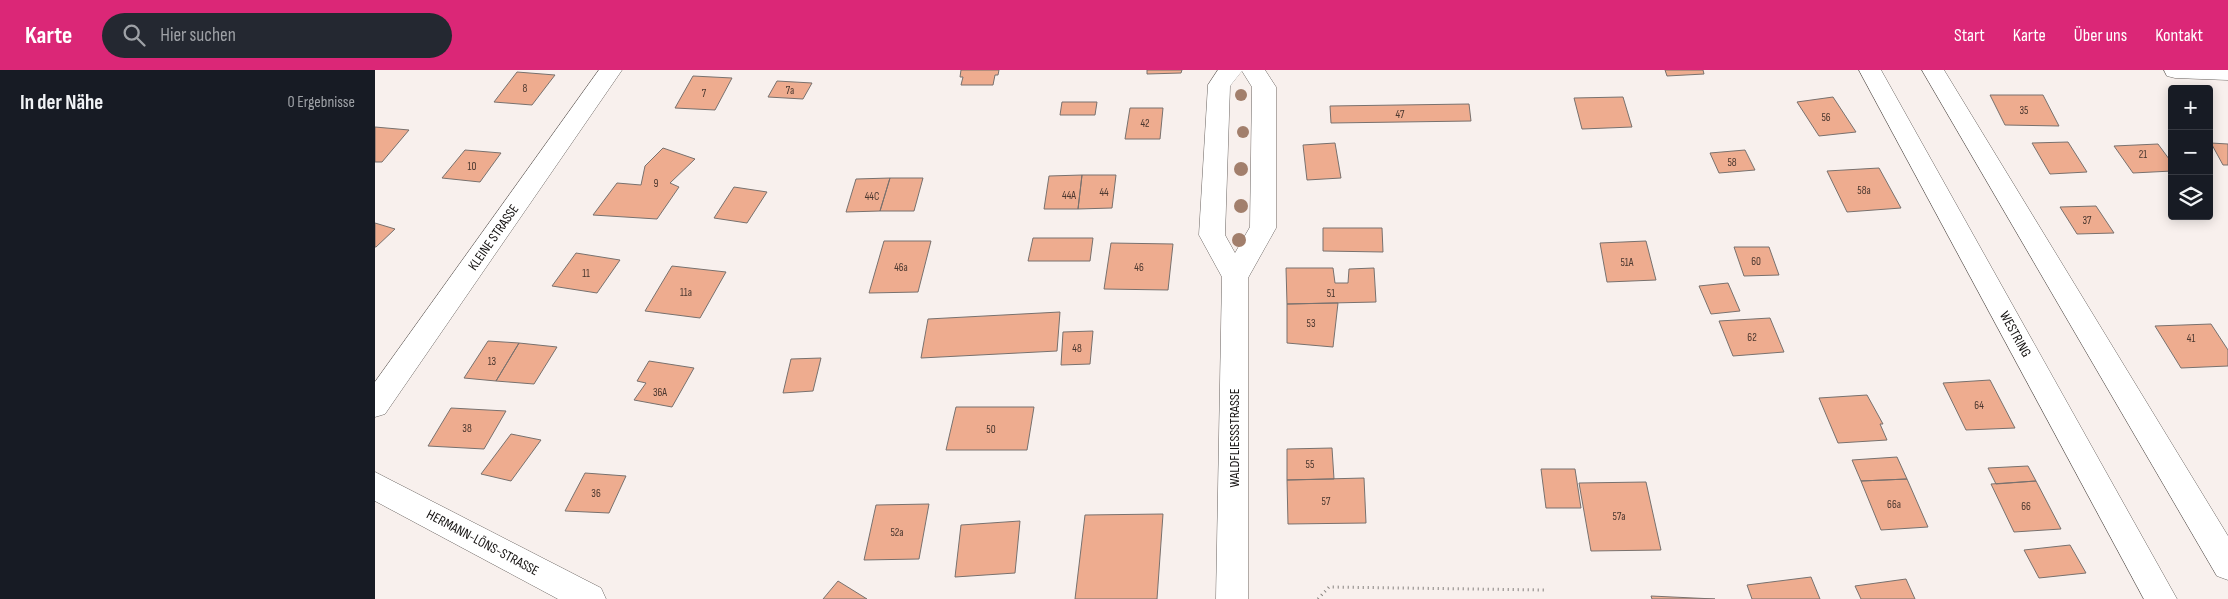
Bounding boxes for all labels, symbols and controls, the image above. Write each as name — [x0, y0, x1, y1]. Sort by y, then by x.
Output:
search box — [102, 13, 452, 58]
text: Karte — [25, 21, 72, 50]
icon: search — [120, 21, 148, 49]
text: Hier suchen — [160, 24, 236, 47]
text: Start — [1954, 25, 1985, 46]
text: Karte — [2013, 25, 2046, 46]
text: Über uns — [2074, 25, 2127, 46]
text: Kontakt — [2155, 25, 2203, 46]
house number: 8 — [523, 82, 528, 95]
house number: 7a — [786, 84, 794, 97]
map controls — [2168, 85, 2213, 220]
button: + — [2168, 85, 2213, 130]
house number: 7 — [702, 87, 707, 100]
text: In der Nähe — [20, 90, 103, 115]
text: 0 Ergebnisse — [288, 93, 355, 112]
house number: 35 — [2019, 104, 2029, 117]
house number: 47 — [1396, 108, 1405, 121]
house number: 56 — [1821, 111, 1831, 124]
house number: 42 — [1140, 117, 1150, 130]
button: − — [2168, 130, 2213, 175]
house number: 21 — [2139, 148, 2147, 161]
house number: 58 — [1727, 156, 1737, 169]
house number: 10 — [468, 160, 476, 173]
button: layers — [2168, 175, 2213, 220]
house number: 9 — [654, 177, 659, 190]
house number: 58a — [1857, 184, 1871, 197]
house number: 44 — [1099, 186, 1109, 199]
house number: 44A — [1062, 189, 1076, 202]
house number: 44C — [865, 190, 879, 203]
street label: KLEINE STRASSE — [464, 201, 522, 274]
house number: 37 — [2082, 214, 2092, 227]
house number: 60 — [1751, 255, 1761, 268]
house number: 51A — [1620, 256, 1634, 269]
house number: 46a — [894, 261, 908, 274]
house number: 46 — [1134, 261, 1144, 274]
house number: 11 — [582, 267, 590, 280]
house number: 11a — [680, 286, 692, 299]
house number: 51 — [1327, 287, 1335, 300]
street label: WESTRING — [1996, 308, 2035, 360]
house number: 53 — [1306, 317, 1316, 330]
house number: 62 — [1747, 331, 1757, 344]
house number: 41 — [2187, 332, 2195, 345]
house number: 48 — [1072, 342, 1082, 355]
house number: 13 — [488, 355, 497, 368]
house number: 36A — [653, 386, 667, 399]
street label: WALDFLIESSSTRASSE — [1226, 388, 1243, 488]
house number: 64 — [1974, 399, 1984, 412]
house number: 38 — [462, 422, 472, 435]
house number: 50 — [986, 423, 996, 436]
house number: 55 — [1306, 458, 1314, 471]
house number: 36 — [591, 487, 601, 500]
house number: 57 — [1322, 495, 1331, 508]
house number: 66a — [1887, 498, 1901, 511]
house number: 66 — [2021, 500, 2031, 513]
street label: HERMANN-LÖNS-STRASSE — [424, 506, 542, 579]
house number: 57a — [1613, 510, 1625, 523]
house number: 52a — [890, 526, 904, 539]

